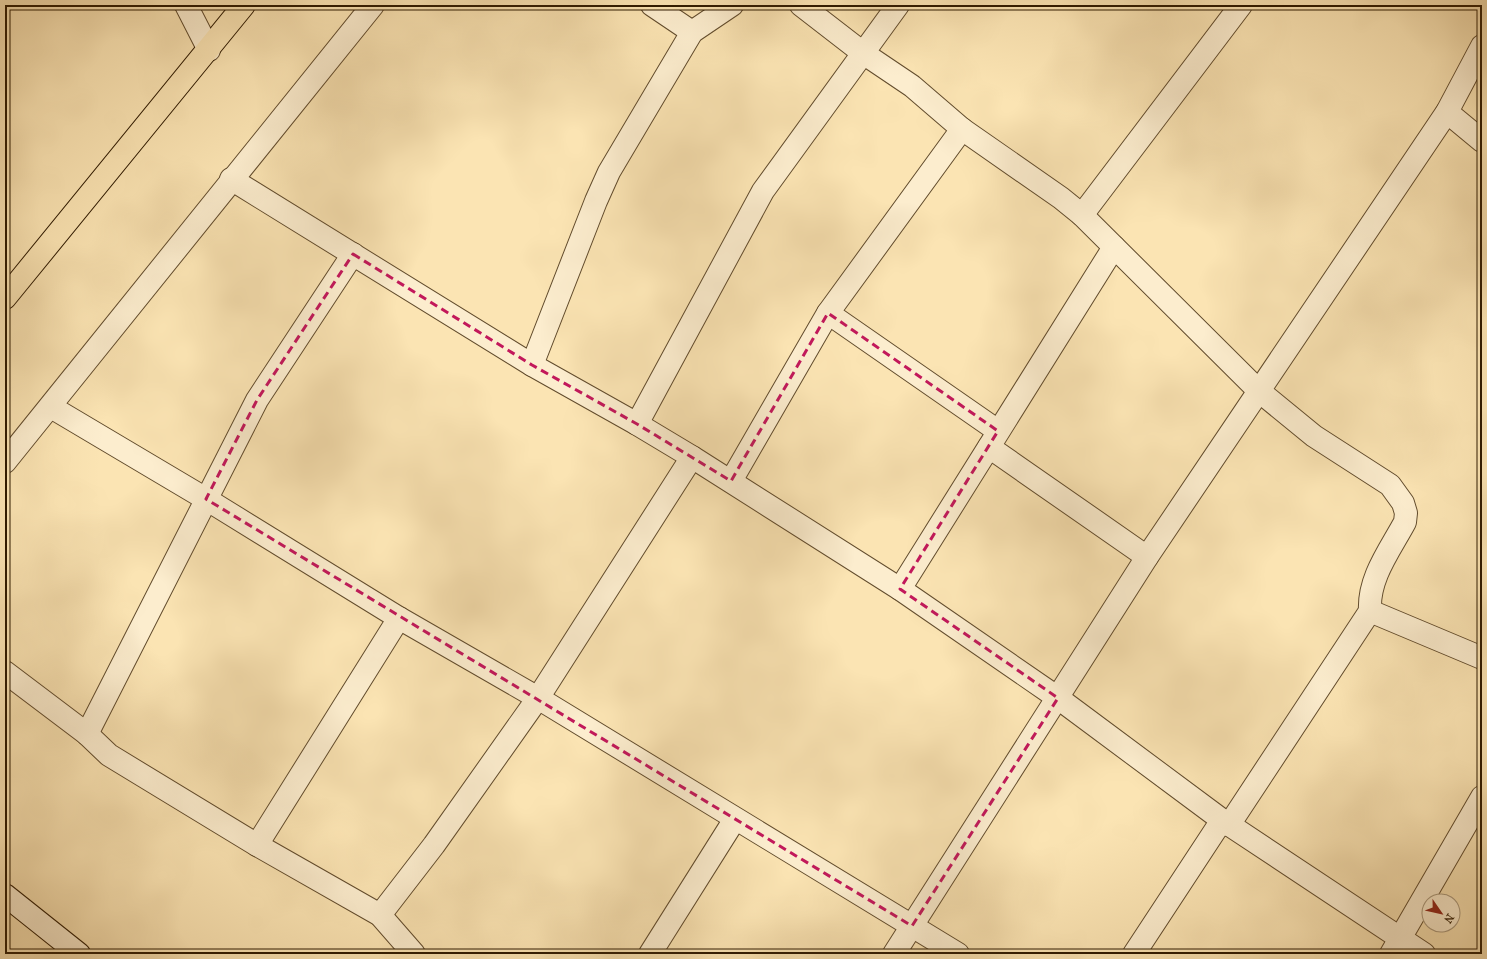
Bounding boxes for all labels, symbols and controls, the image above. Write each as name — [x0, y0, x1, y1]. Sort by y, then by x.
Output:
north arrow — [1421, 893, 1461, 933]
text: N — [1441, 911, 1457, 926]

